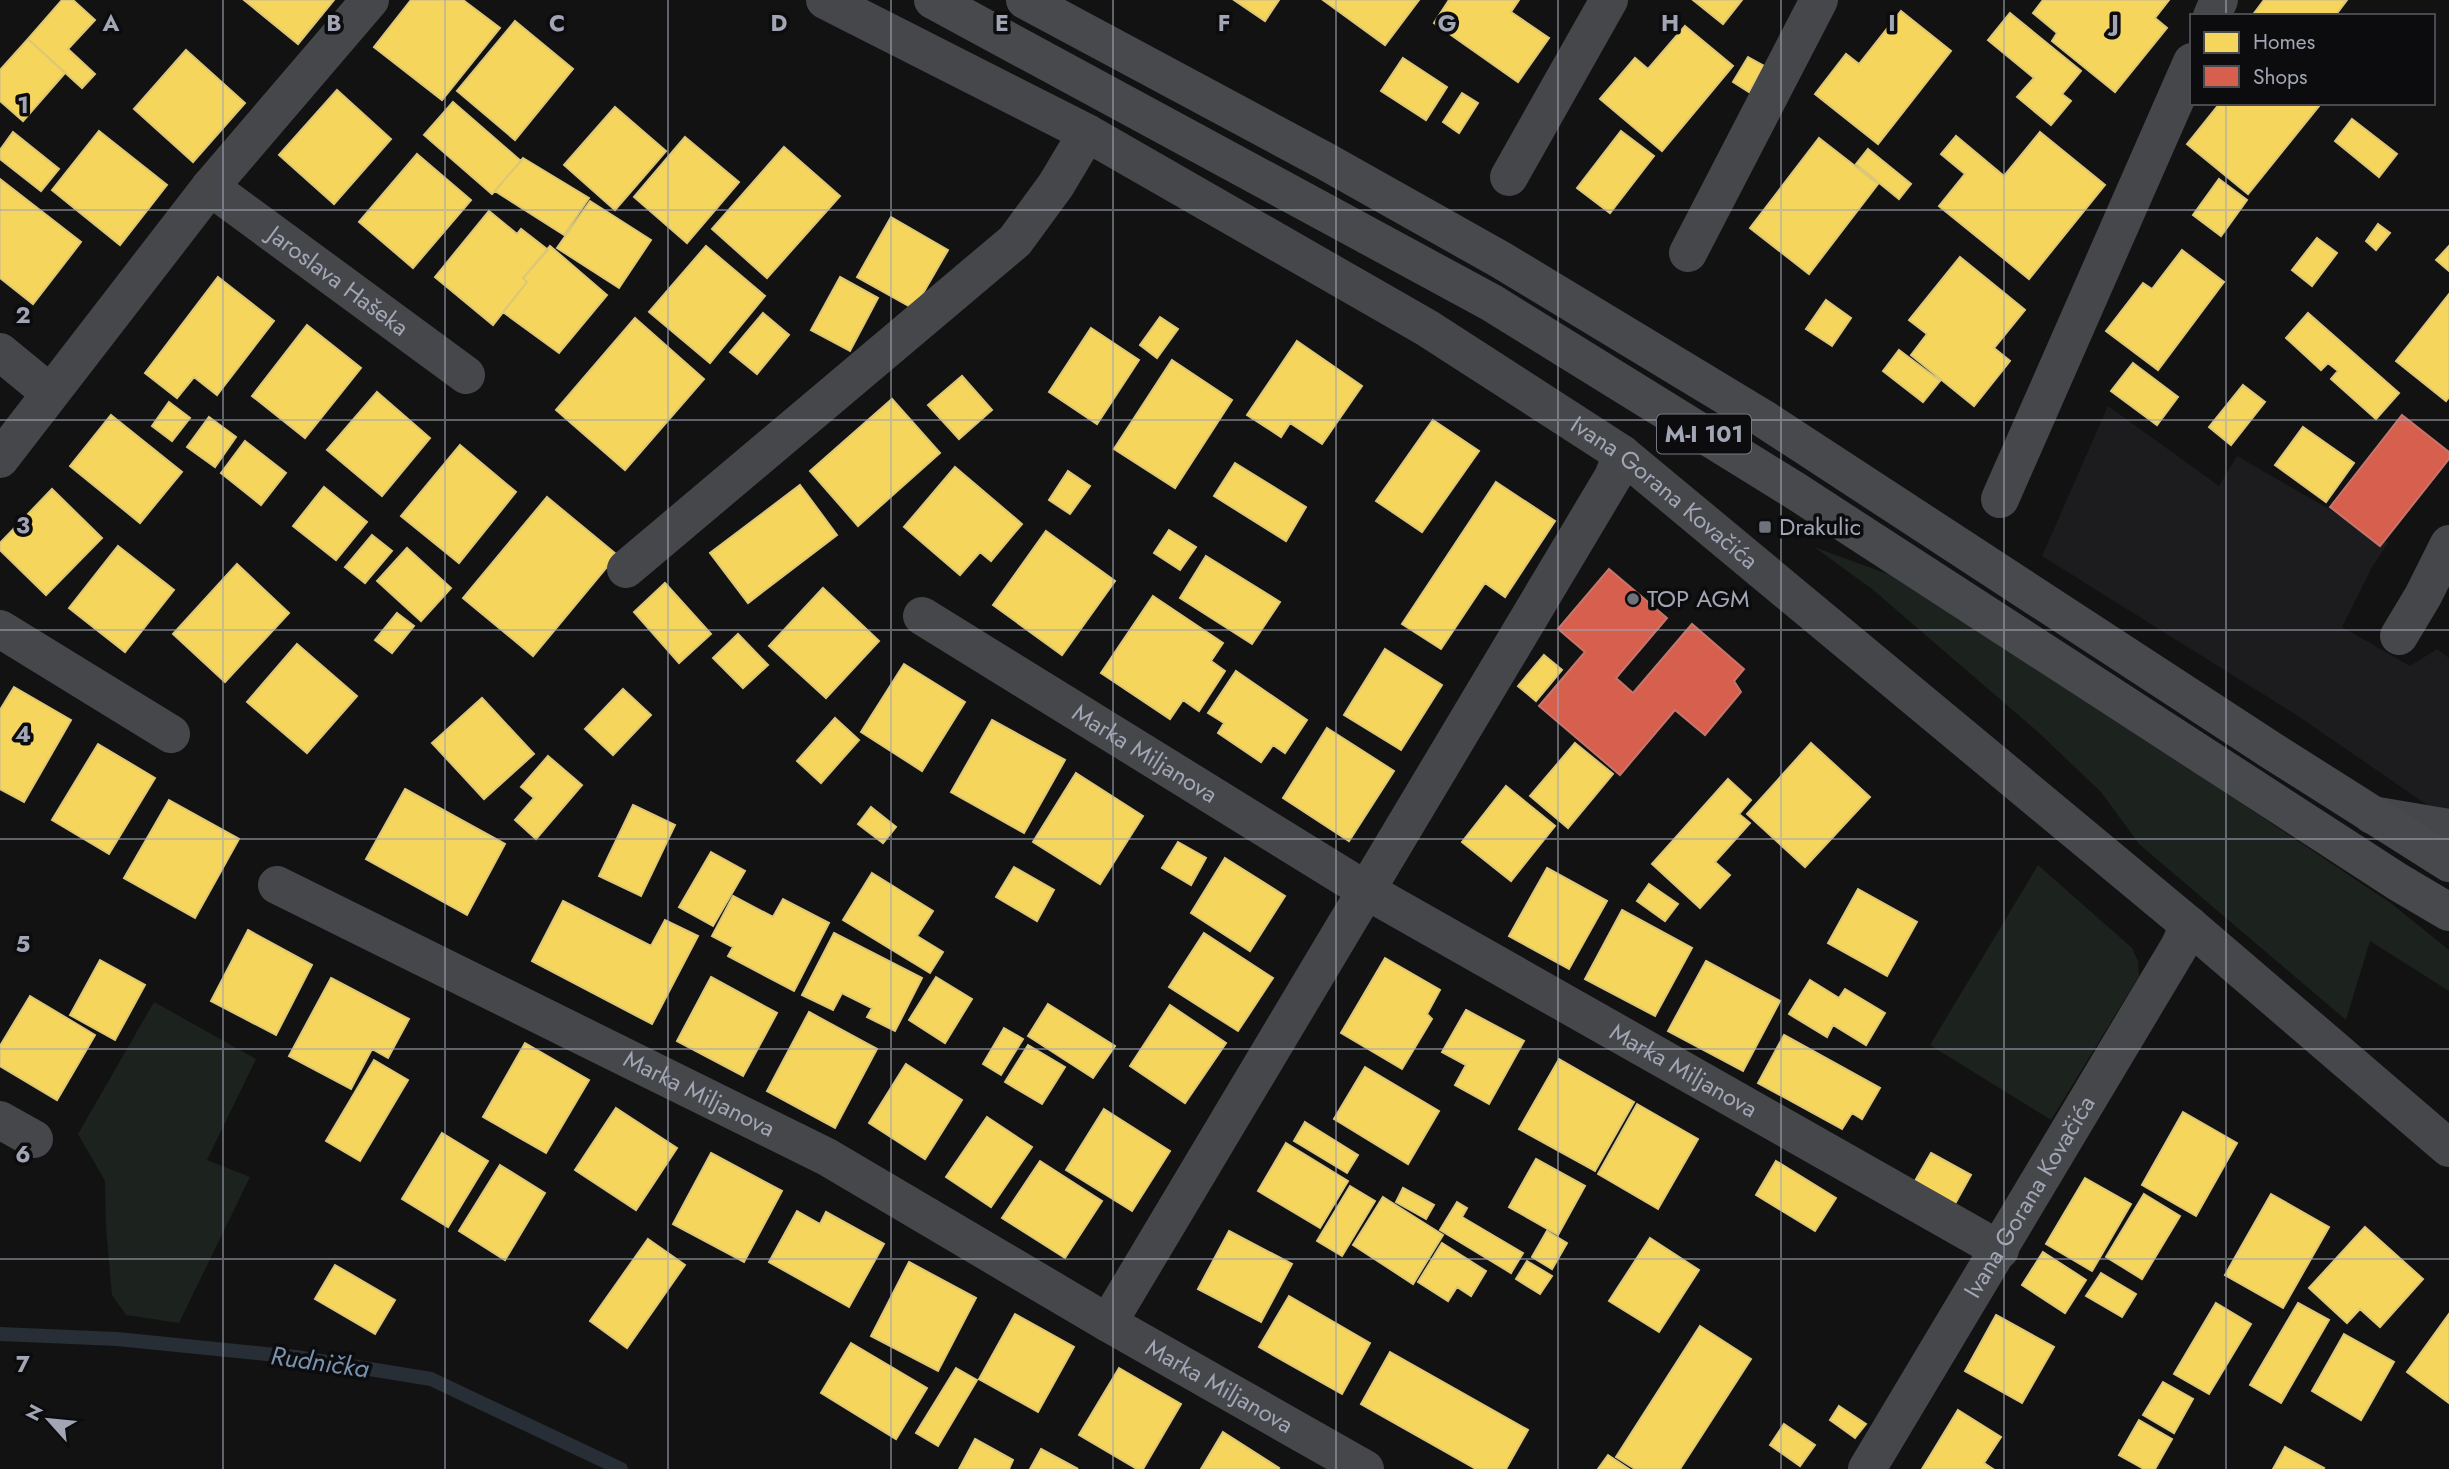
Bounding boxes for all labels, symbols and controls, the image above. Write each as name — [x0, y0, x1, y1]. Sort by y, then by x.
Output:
text: A — [102, 6, 120, 40]
text: B — [326, 6, 342, 40]
text: C — [549, 6, 565, 40]
text: D — [771, 6, 788, 40]
text: E — [995, 6, 1009, 40]
text: F — [1218, 6, 1230, 40]
text: G — [1438, 6, 1456, 40]
text: H — [1661, 6, 1679, 40]
text: I — [1888, 6, 1896, 40]
text: J — [2107, 6, 2119, 40]
legend — [2190, 14, 2435, 105]
text: Homes — [2253, 27, 2315, 57]
text: Shops — [2253, 62, 2307, 92]
text: 1 — [17, 88, 29, 122]
street label: Jaroslava Hašeka — [258, 215, 416, 344]
text: 2 — [15, 298, 31, 332]
street label: Ivana Gorana Kovačića — [1564, 407, 1766, 577]
road number: M-I 101 — [1657, 414, 1751, 454]
text: 3 — [16, 508, 30, 542]
place label: Drakulic — [1779, 509, 1861, 544]
marker: Drakulic — [1757, 519, 1773, 535]
place label: TOP AGM — [1647, 581, 1749, 616]
marker: TOP AGM — [1625, 591, 1641, 607]
street label: Marka Miljanova — [1066, 695, 1224, 812]
text: 4 — [15, 717, 31, 751]
text: 5 — [16, 927, 30, 961]
street label: Marka Miljanova — [1603, 1014, 1764, 1126]
street label: Marka Miljanova — [618, 1041, 781, 1146]
street label: Ivana Gorana Kovačića — [1955, 1089, 2103, 1305]
text: 6 — [15, 1137, 31, 1171]
street label: Marka Miljanova — [1139, 1330, 1300, 1442]
water label: Rudnička — [268, 1336, 372, 1388]
text: 7 — [16, 1347, 30, 1381]
north arrow — [14, 1385, 84, 1455]
text: N — [19, 1400, 50, 1425]

